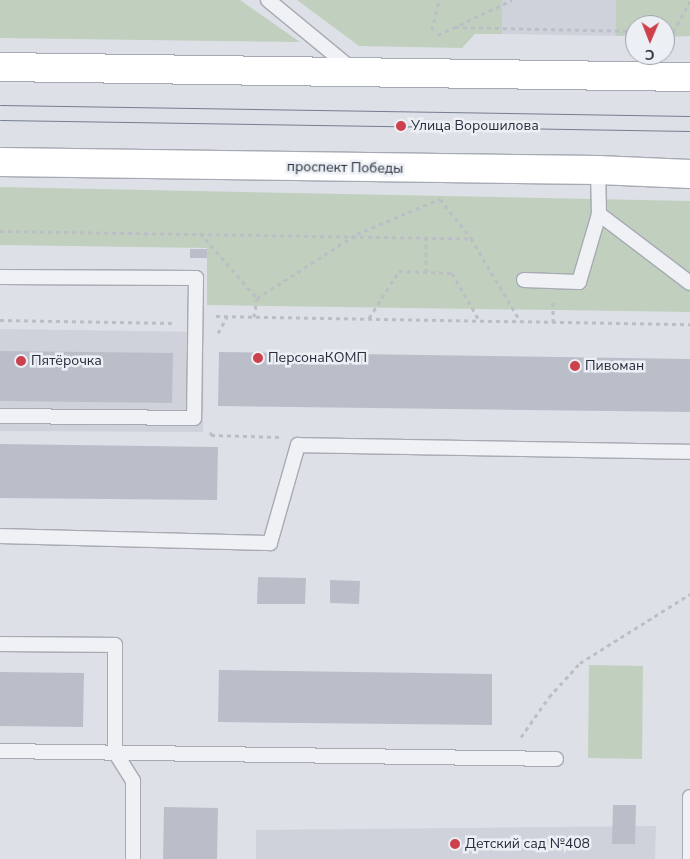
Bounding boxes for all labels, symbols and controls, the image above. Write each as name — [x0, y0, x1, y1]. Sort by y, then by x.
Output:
north arrow — [625, 15, 675, 65]
text: С — [645, 45, 655, 64]
place label: Улица Ворошилова — [411, 118, 539, 134]
marker: Улица Ворошилова — [395, 120, 407, 132]
street label: проспект Победы — [287, 159, 403, 177]
place label: ПерсонаКОМП — [268, 350, 367, 366]
marker: ПерсонаКОМП — [252, 352, 264, 364]
place label: Пятёрочка — [31, 353, 102, 369]
marker: Пятёрочка — [15, 355, 27, 367]
place label: Пивоман — [585, 358, 644, 374]
marker: Пивоман — [569, 360, 581, 372]
place label: Детский сад №408 — [465, 836, 590, 852]
marker: Детский сад №408 — [449, 838, 461, 850]

